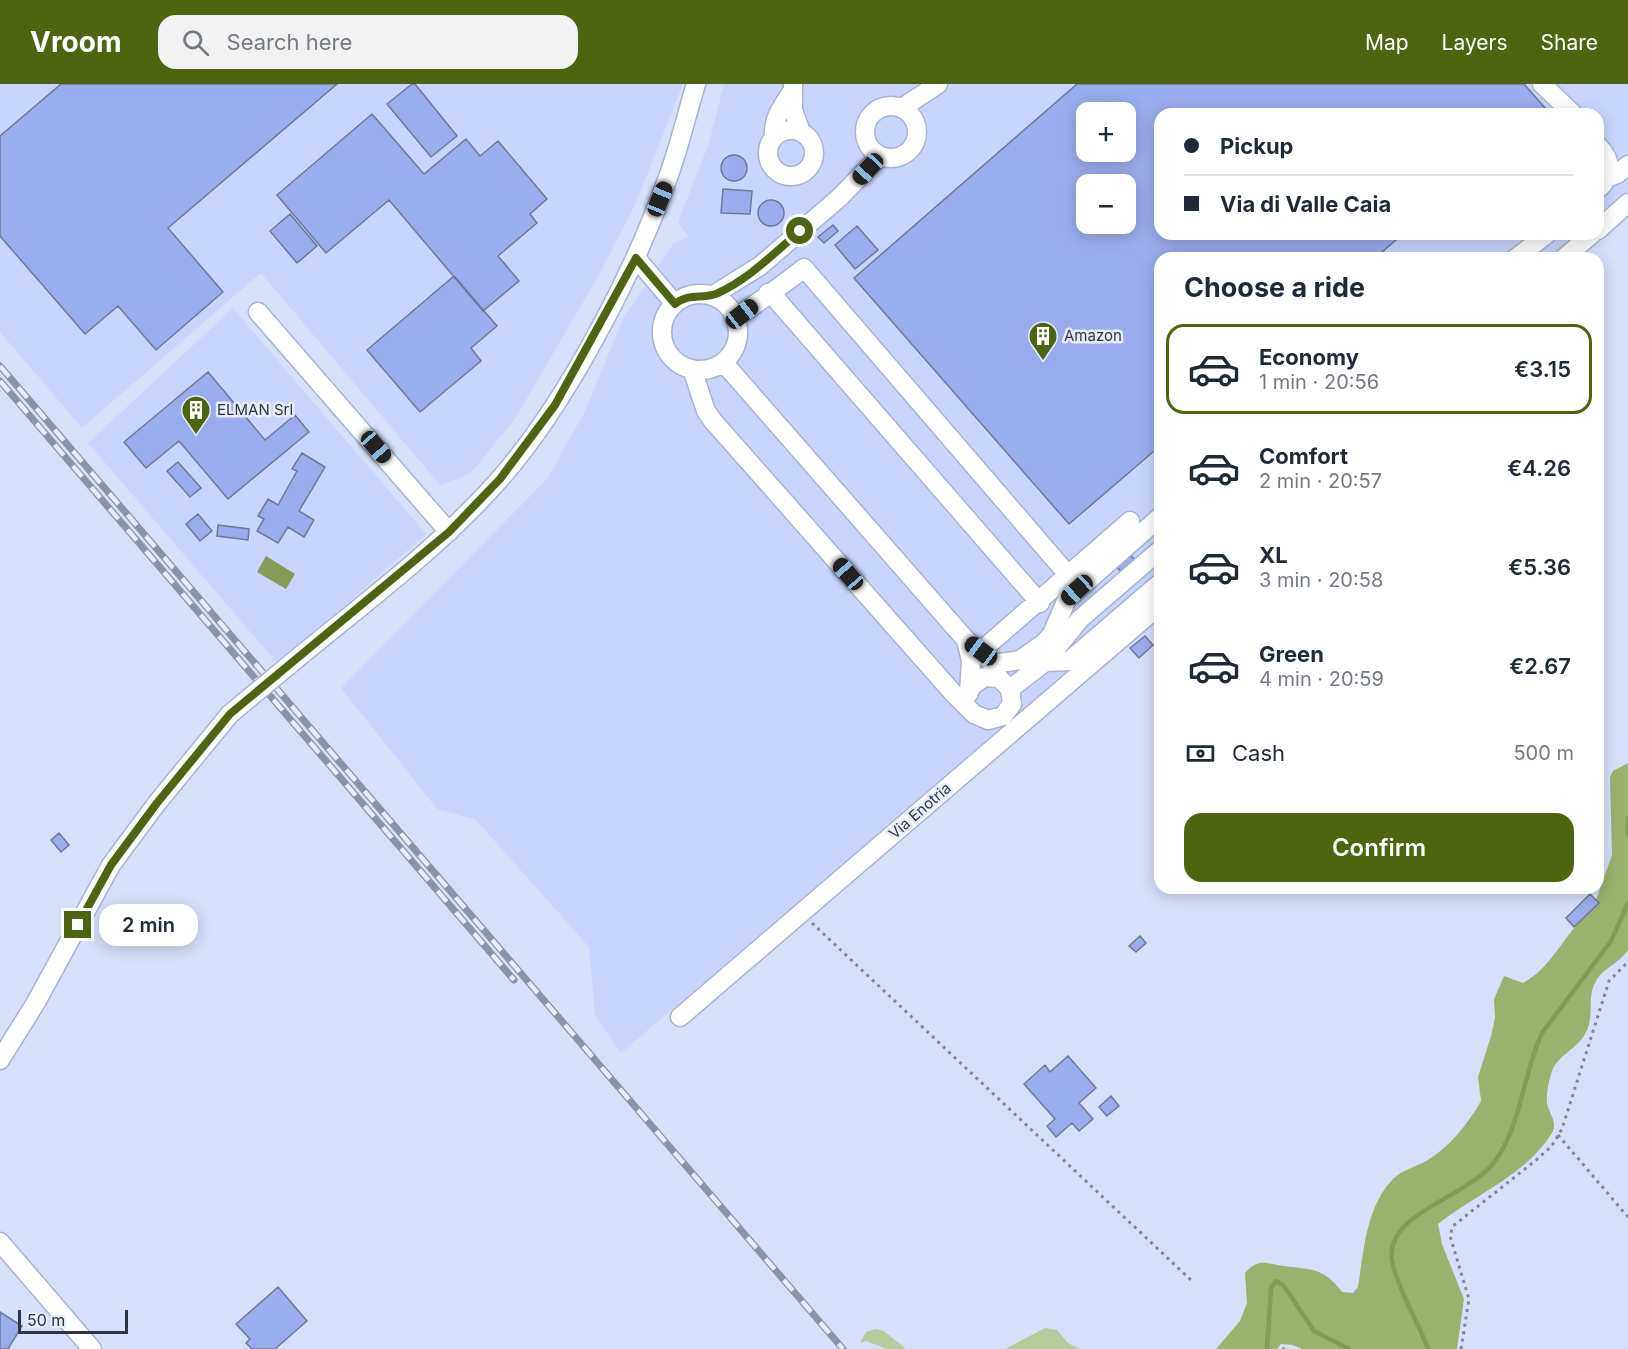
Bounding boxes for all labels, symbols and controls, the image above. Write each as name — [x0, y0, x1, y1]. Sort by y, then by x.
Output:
search box — [158, 15, 578, 69]
text: Vroom — [30, 25, 122, 59]
icon: search — [179, 26, 212, 59]
text: Search here — [227, 29, 352, 55]
text: Map — [1365, 30, 1409, 55]
text: Layers — [1442, 30, 1508, 55]
text: Share — [1541, 30, 1598, 55]
map controls — [1076, 102, 1136, 234]
button: + — [1076, 102, 1136, 162]
text: Pickup — [1220, 133, 1294, 159]
car — [849, 150, 887, 188]
button: − — [1076, 174, 1136, 234]
car — [645, 179, 675, 219]
text: Via di Valle Caia — [1220, 191, 1391, 217]
route start — [786, 217, 813, 244]
text: Choose a ride — [1184, 271, 1365, 304]
car — [722, 296, 762, 332]
building icon: Amazon — [1027, 320, 1059, 362]
place label: Amazon — [1064, 326, 1122, 345]
icon: car — [1187, 342, 1241, 396]
text: Economy — [1259, 344, 1359, 370]
text: €3.15 — [1514, 356, 1571, 382]
text: 1 min · 20:56 — [1259, 370, 1379, 394]
building icon: ELMAN Srl — [180, 394, 212, 436]
place label: ELMAN Srl — [217, 400, 293, 419]
car — [357, 428, 395, 466]
icon: car — [1187, 441, 1241, 495]
text: Comfort — [1259, 443, 1348, 469]
text: €4.26 — [1507, 455, 1571, 481]
text: 2 min · 20:57 — [1259, 469, 1382, 493]
icon: car — [1187, 540, 1241, 594]
text: XL — [1259, 542, 1288, 568]
text: €5.36 — [1508, 554, 1571, 580]
car — [829, 555, 867, 593]
text: 3 min · 20:58 — [1259, 568, 1383, 592]
car — [1058, 571, 1096, 609]
car — [961, 633, 1001, 669]
icon: car — [1187, 639, 1241, 693]
text: Green — [1259, 641, 1324, 667]
text: €2.67 — [1509, 653, 1571, 679]
text: 4 min · 20:59 — [1259, 667, 1384, 691]
icon: cash — [1184, 737, 1217, 770]
text: Cash — [1232, 740, 1285, 766]
text: 500 m — [1513, 741, 1574, 765]
street label: Via Enotria — [885, 778, 955, 843]
button: Confirm — [1184, 813, 1574, 882]
callout: 2 min — [99, 904, 198, 946]
route end — [64, 911, 91, 938]
text: 2 min — [122, 913, 175, 937]
scale bar — [18, 1307, 128, 1334]
text: 50 m — [27, 1310, 65, 1330]

